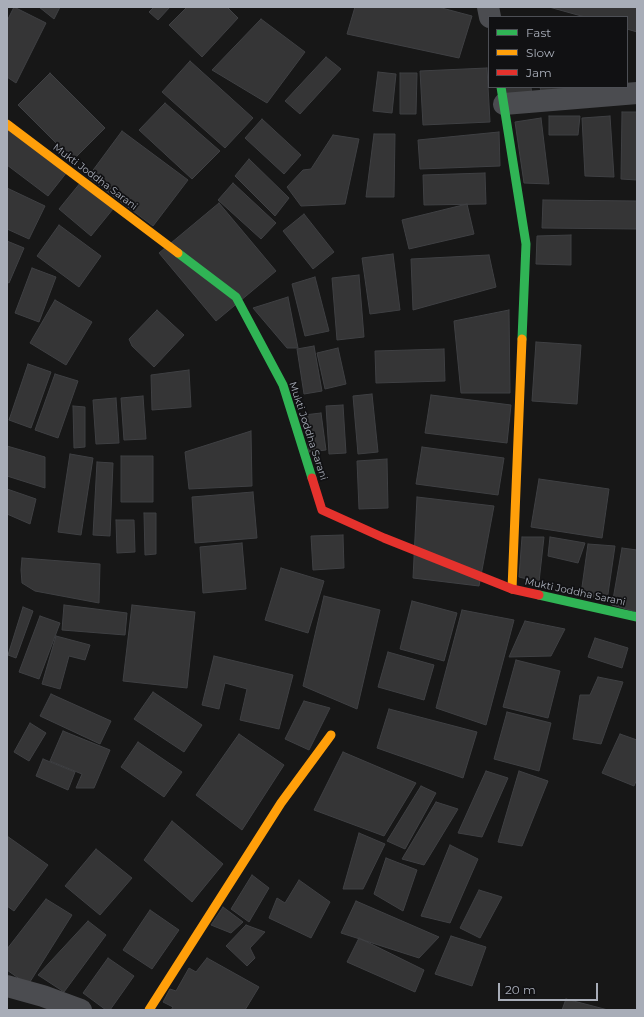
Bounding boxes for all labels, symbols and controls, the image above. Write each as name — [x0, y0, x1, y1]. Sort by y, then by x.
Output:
legend — [488, 16, 628, 88]
text: Fast — [526, 25, 551, 40]
text: Slow — [526, 45, 555, 60]
text: Jam — [526, 65, 552, 80]
street label: Mukti Joddha Sarani — [50, 141, 140, 213]
street label: Mukti Joddha Sarani — [286, 380, 330, 482]
street label: Mukti Joddha Sarani — [524, 575, 626, 609]
scale bar — [500, 975, 600, 1001]
text: 20 m — [505, 982, 536, 997]

